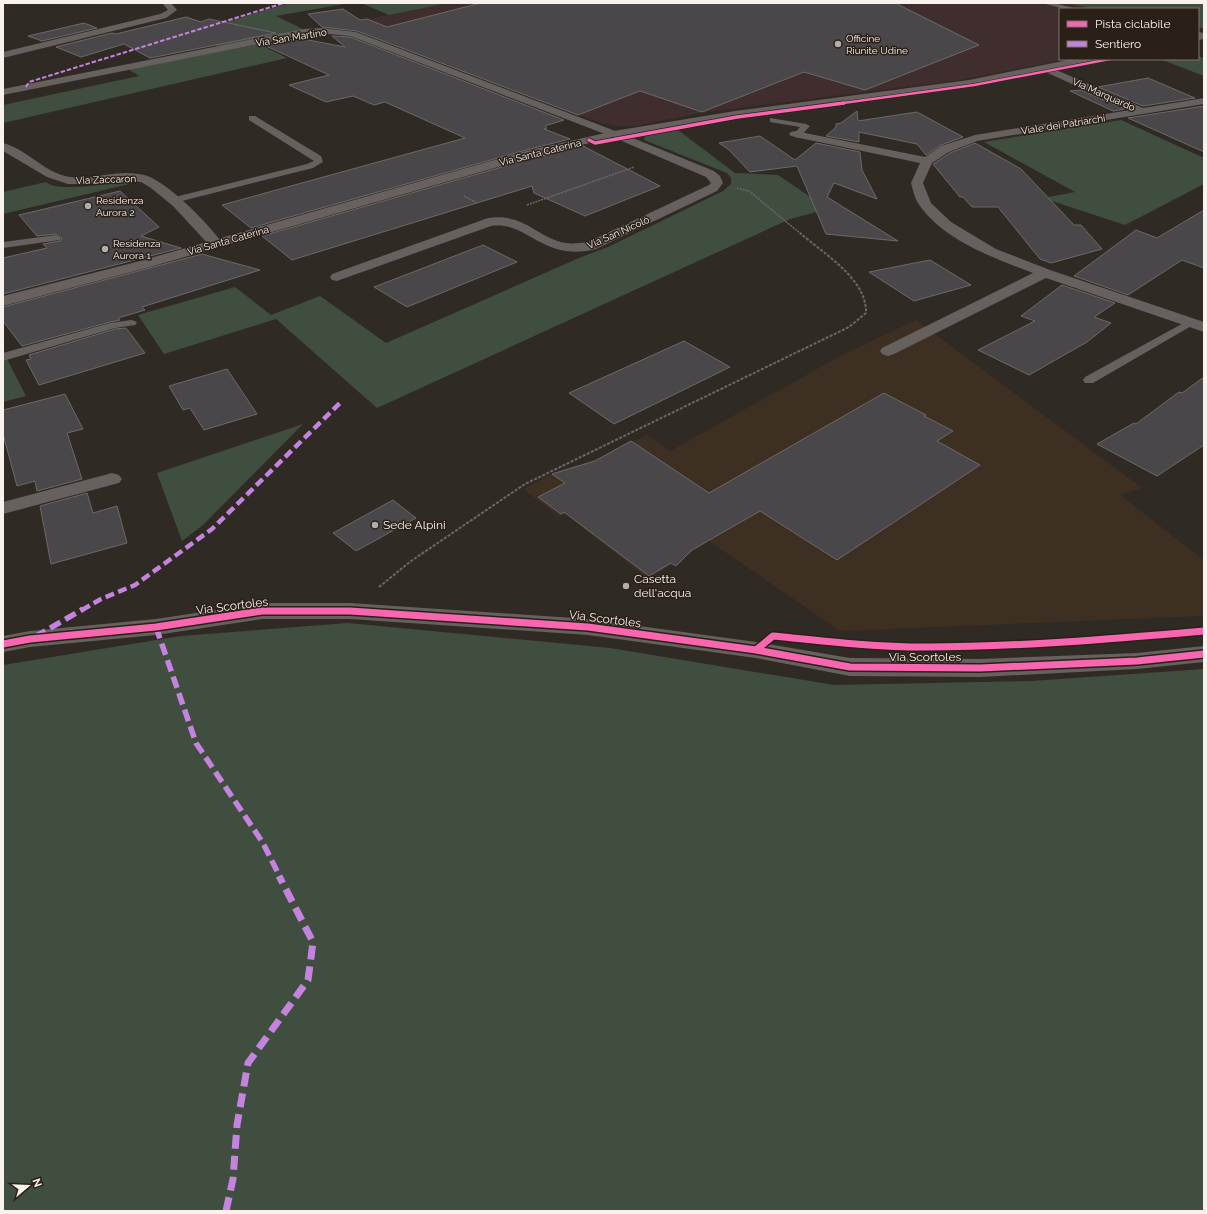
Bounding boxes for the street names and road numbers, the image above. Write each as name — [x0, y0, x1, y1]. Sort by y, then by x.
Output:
street label: Via San Martino — [255, 26, 327, 49]
street label: Via Marquardo — [1071, 76, 1137, 113]
street label: Viale dei Patriarchi — [1020, 112, 1106, 137]
street label: Via Santa Caterina — [498, 137, 582, 168]
street label: Via Zaccaron — [76, 173, 136, 186]
street label: Via San Nicolò — [585, 214, 651, 251]
street label: Via Santa Caterina — [186, 224, 270, 257]
street label: Via Scortoles — [195, 595, 269, 617]
street label: Via Scortoles — [568, 608, 642, 630]
street label: Via Scortoles — [889, 650, 962, 664]

